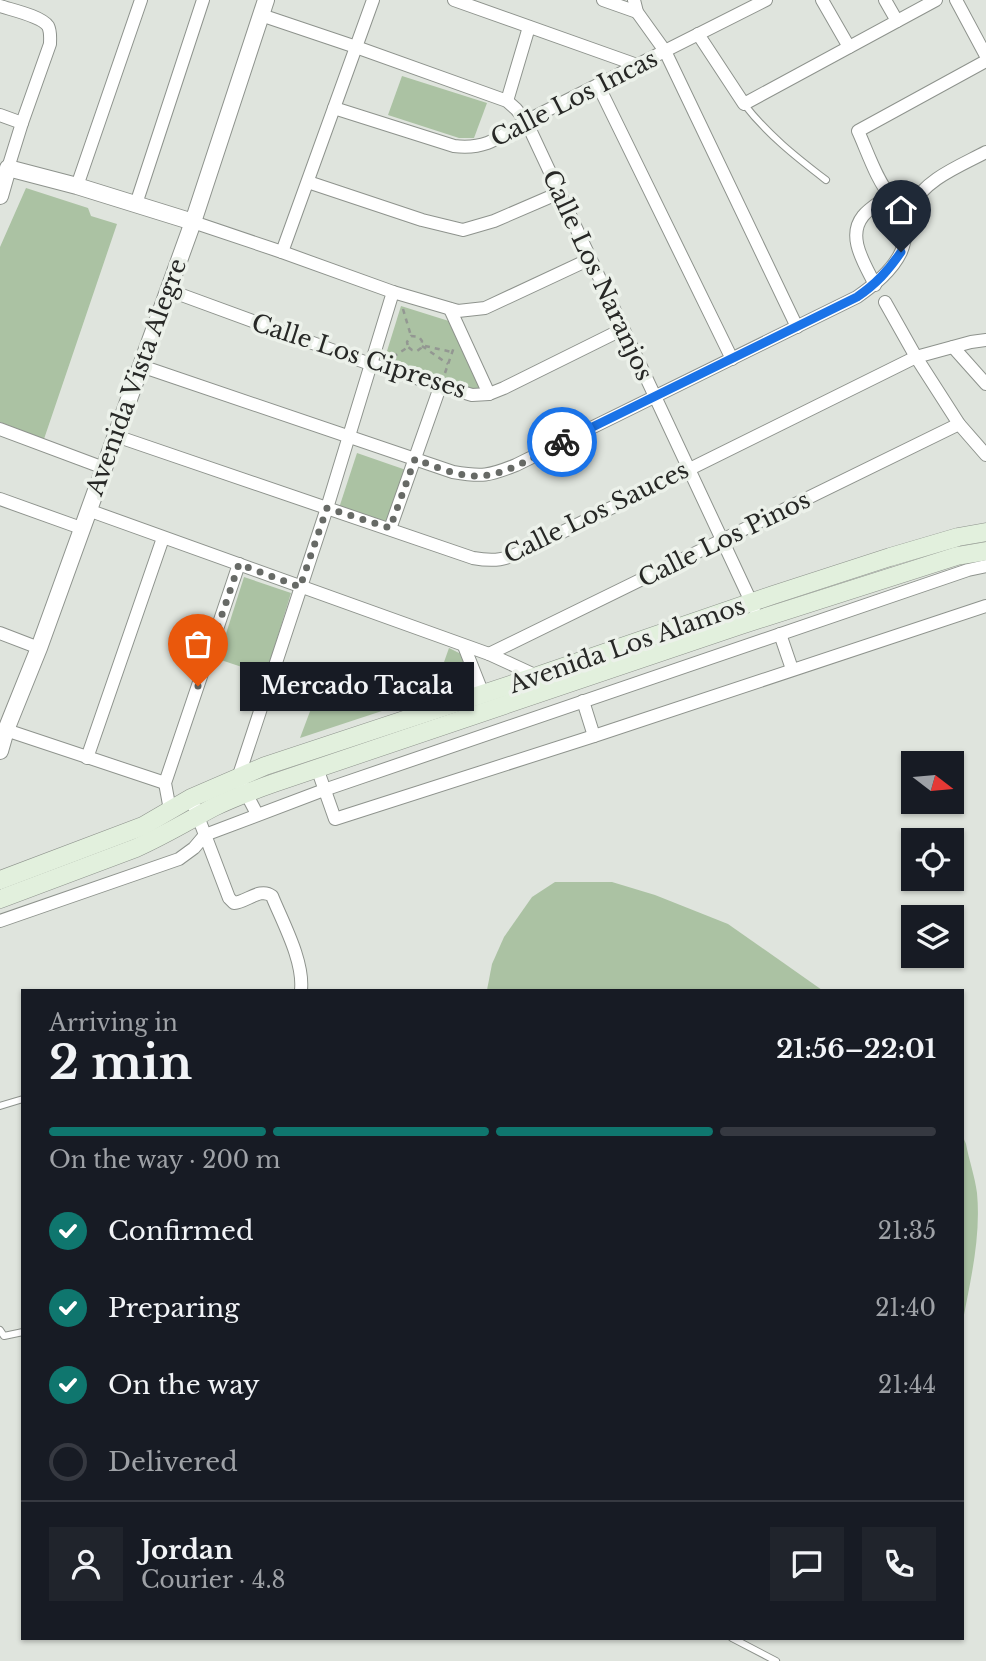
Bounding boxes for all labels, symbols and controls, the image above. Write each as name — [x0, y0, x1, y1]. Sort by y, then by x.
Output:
street label: Calle Los Incas — [486, 43, 662, 153]
street label: Calle Los Naranjos — [536, 165, 660, 385]
pin — [871, 180, 931, 252]
icon: home — [882, 191, 920, 229]
street label: Avenida Vista Alegre — [79, 255, 192, 500]
street label: Calle Los Cipreses — [248, 308, 470, 404]
courier — [527, 407, 597, 477]
icon: bike — [543, 423, 581, 461]
street label: Calle Los Sauces — [499, 455, 693, 569]
street label: Calle Los Pinos — [633, 485, 815, 593]
street label: Avenida Los Alamos — [504, 591, 749, 699]
pin — [168, 614, 228, 686]
icon: bag — [179, 625, 217, 663]
callout: Mercado Tacala — [240, 662, 474, 710]
text: Mercado Tacala — [261, 672, 453, 700]
north arrow — [901, 751, 964, 814]
map controls — [901, 751, 964, 968]
button: locate — [901, 828, 964, 891]
button: layers — [901, 905, 964, 968]
text: Arriving in — [49, 1009, 178, 1037]
text: 21:56–22:01 — [776, 1033, 936, 1065]
text: 2 min — [49, 1034, 192, 1091]
text: On the way · 200 m — [49, 1146, 281, 1174]
icon: check — [49, 1212, 87, 1250]
text: Confirmed — [108, 1215, 253, 1247]
text: 21:35 — [878, 1217, 936, 1245]
icon: check — [49, 1289, 87, 1327]
text: Preparing — [108, 1292, 240, 1324]
text: 21:40 — [875, 1294, 936, 1322]
icon: check — [49, 1366, 87, 1404]
text: On the way — [108, 1369, 260, 1401]
text: 21:44 — [878, 1371, 936, 1399]
text: Delivered — [108, 1446, 238, 1478]
button: person — [49, 1527, 123, 1601]
button: chat — [770, 1527, 844, 1601]
button: phone — [862, 1527, 936, 1601]
text: Jordan — [141, 1534, 233, 1566]
text: Courier · 4.8 — [141, 1566, 286, 1594]

